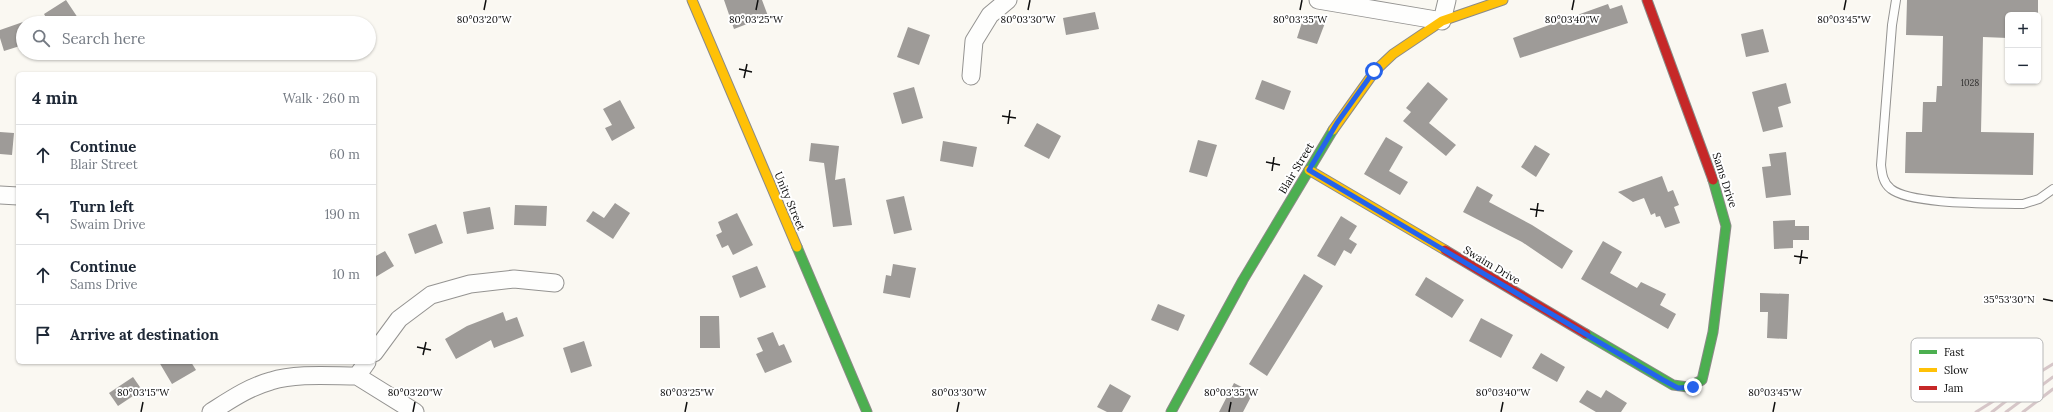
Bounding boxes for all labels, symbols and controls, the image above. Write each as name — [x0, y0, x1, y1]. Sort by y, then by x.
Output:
map controls — [2005, 12, 2041, 84]
button: + — [2005, 12, 2041, 48]
text: 80°03'20"W — [457, 13, 512, 26]
text: 80°03'25"W — [729, 13, 784, 26]
text: 80°03'30"W — [1001, 13, 1057, 26]
text: 80°03'35"W — [1273, 13, 1328, 26]
text: 80°03'40"W — [1545, 13, 1600, 26]
text: 80°03'45"W — [1817, 13, 1872, 26]
search box — [16, 16, 376, 60]
icon: search — [30, 27, 52, 49]
text: Search here — [62, 29, 145, 48]
button: − — [2005, 48, 2041, 84]
route start — [1365, 62, 1383, 80]
house number: 1028 — [1961, 77, 1979, 88]
text: 4 min — [32, 87, 78, 109]
text: Walk · 260 m — [283, 90, 360, 107]
text: Continue — [70, 137, 136, 156]
street label: Blair Street — [1275, 139, 1317, 196]
icon: ahead — [32, 144, 54, 166]
text: 60 m — [329, 146, 360, 163]
street label: Sams Drive — [1709, 151, 1741, 209]
text: Blair Street — [70, 156, 138, 173]
street label: Unity Street — [771, 170, 809, 233]
text: Turn left — [70, 197, 134, 216]
icon: left — [32, 204, 54, 226]
text: 190 m — [325, 206, 360, 223]
text: Swaim Drive — [70, 216, 146, 233]
street label: Swaim Drive — [1461, 243, 1523, 287]
text: Continue — [70, 257, 136, 276]
icon: ahead — [32, 264, 54, 286]
text: 10 m — [332, 266, 360, 283]
text: Sams Drive — [70, 276, 138, 293]
text: 35°53'30"N — [1983, 293, 2035, 306]
icon: arrive — [32, 324, 54, 346]
text: Arrive at destination — [70, 325, 219, 344]
legend — [1911, 338, 2043, 402]
text: Fast — [1944, 345, 1965, 359]
text: Slow — [1944, 363, 1969, 377]
route end — [1684, 378, 1702, 396]
text: Jam — [1943, 381, 1964, 395]
text: 80°03'15"W — [117, 386, 170, 399]
text: 80°03'20"W — [388, 386, 443, 399]
text: 80°03'25"W — [660, 386, 715, 399]
text: 80°03'30"W — [932, 386, 988, 399]
text: 80°03'35"W — [1204, 386, 1259, 399]
text: 80°03'40"W — [1476, 386, 1531, 399]
text: 80°03'45"W — [1748, 386, 1803, 399]

